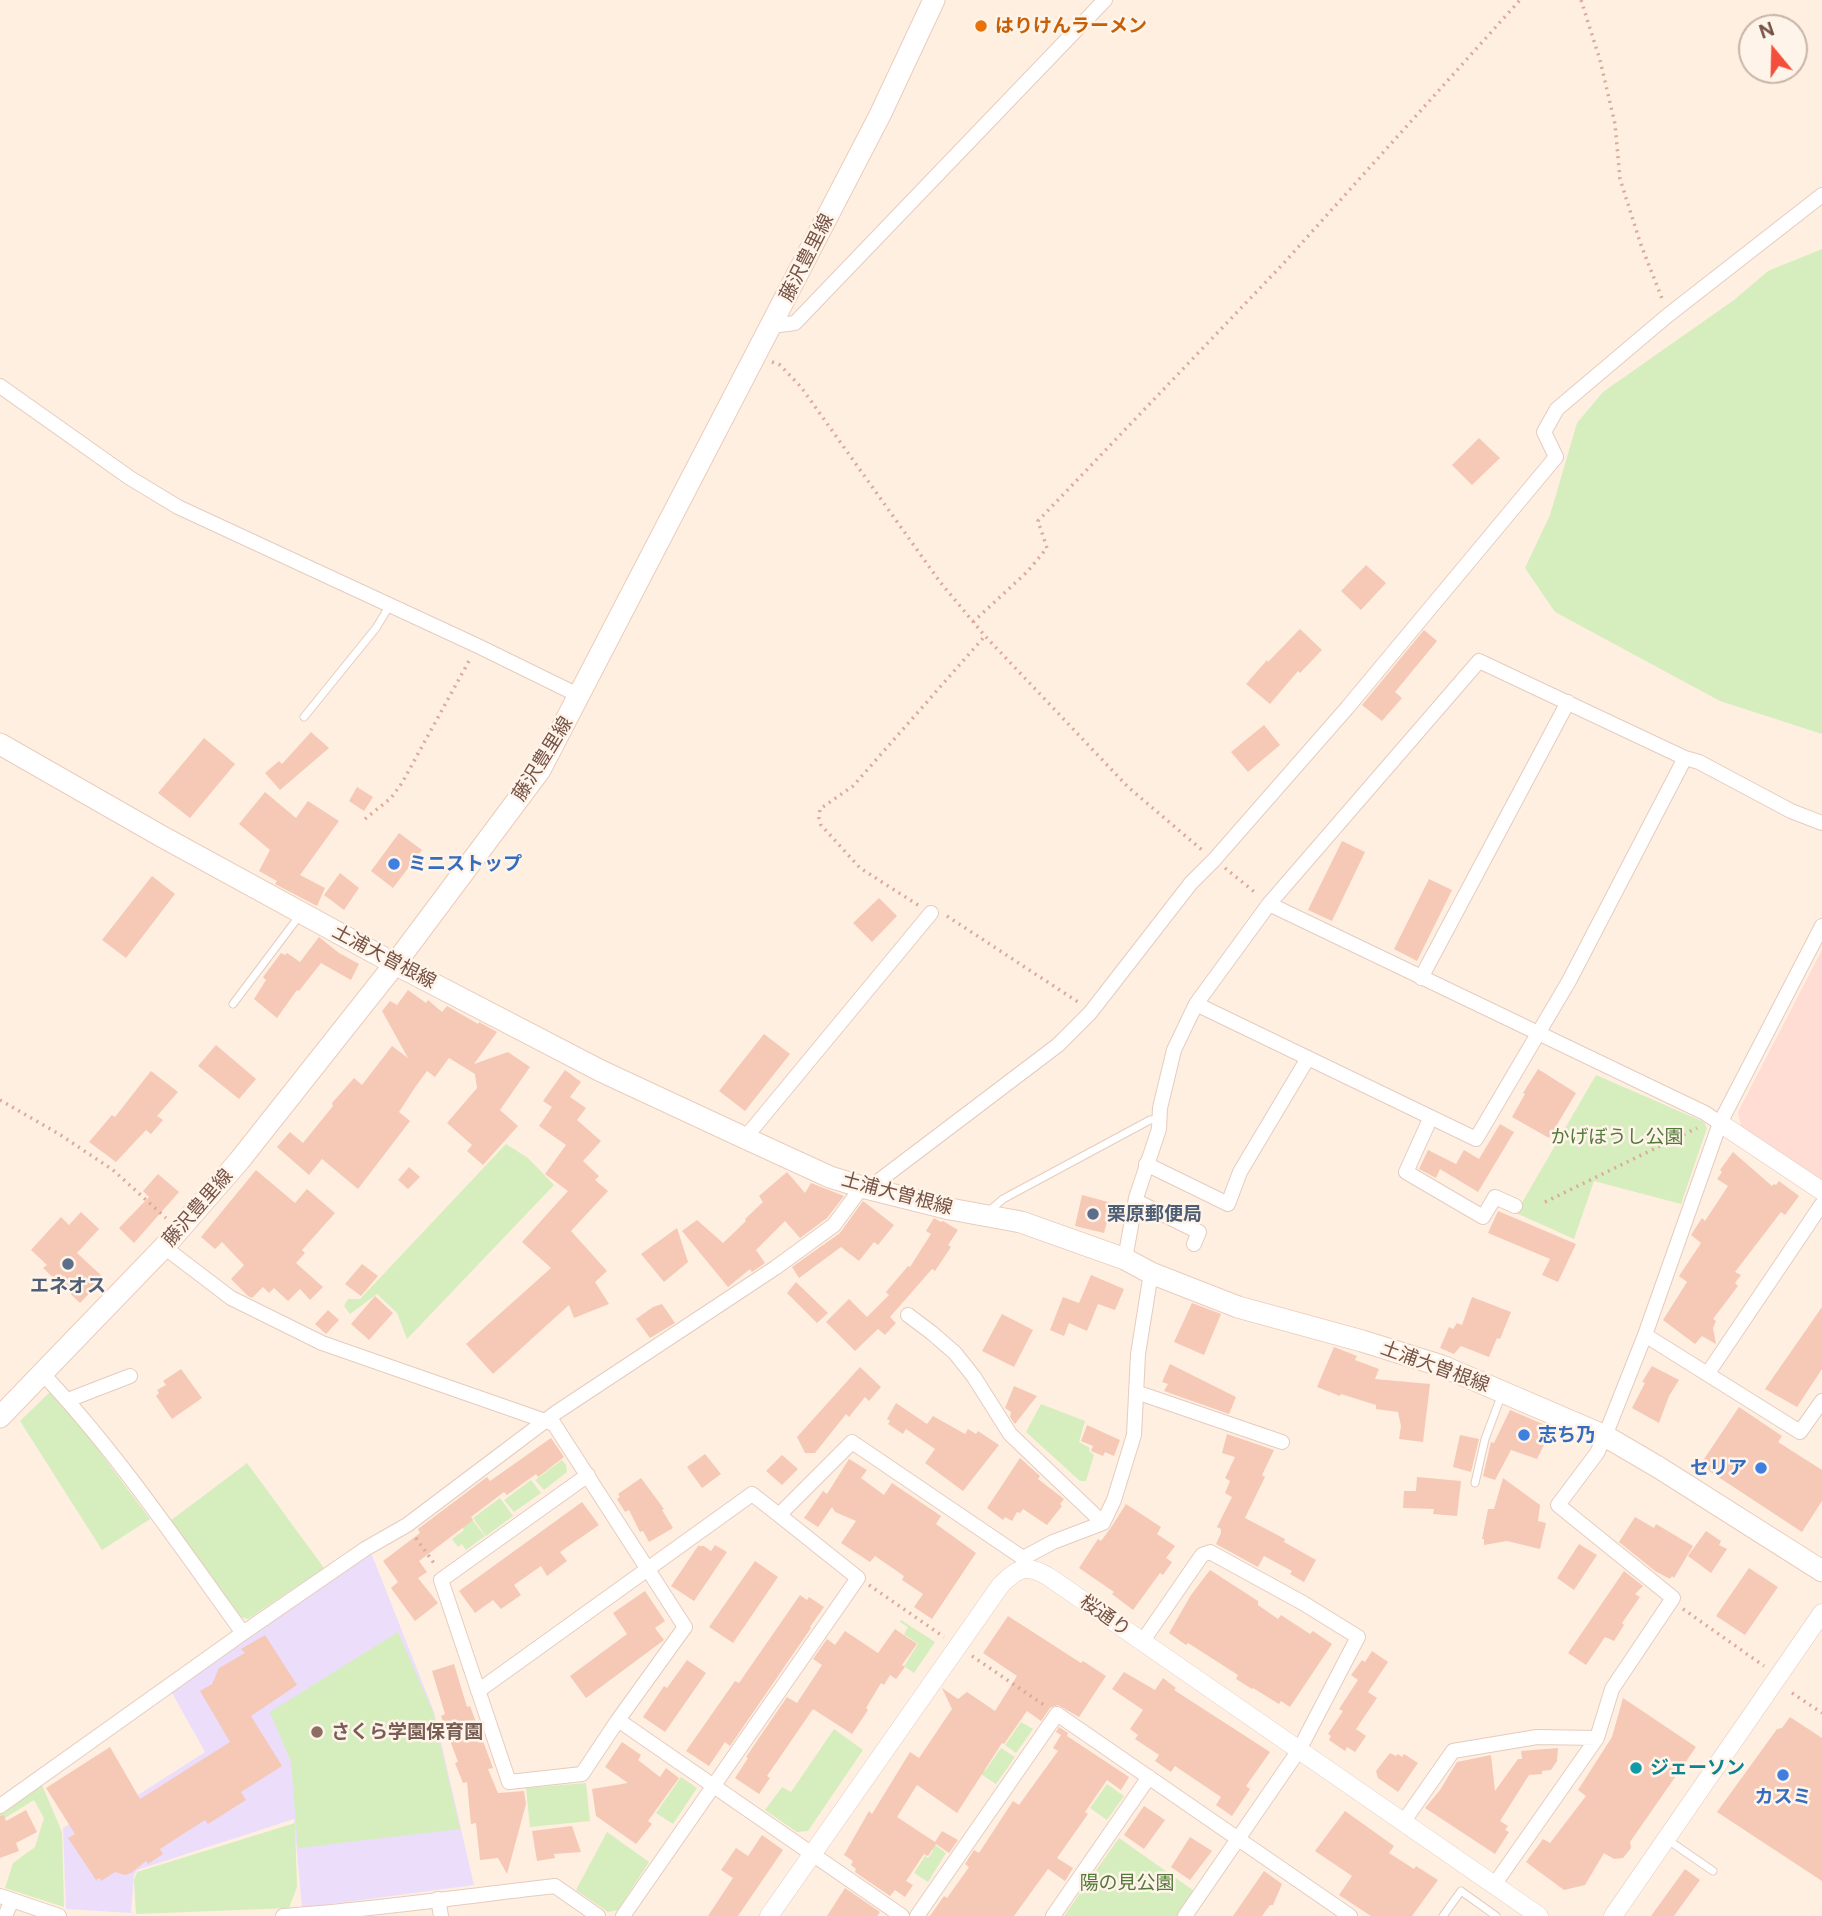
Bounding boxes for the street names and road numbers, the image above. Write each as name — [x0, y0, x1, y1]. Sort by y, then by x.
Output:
street label: 藤沢豊里線 — [775, 211, 839, 305]
street label: 藤沢豊里線 — [508, 713, 578, 805]
street label: 土浦大曽根線 — [328, 920, 440, 994]
street label: 藤沢豊里線 — [158, 1165, 238, 1251]
street label: 土浦大曽根線 — [839, 1168, 955, 1220]
street label: 土浦大曽根線 — [1378, 1337, 1492, 1397]
street label: 桜通り — [1075, 1590, 1135, 1642]

